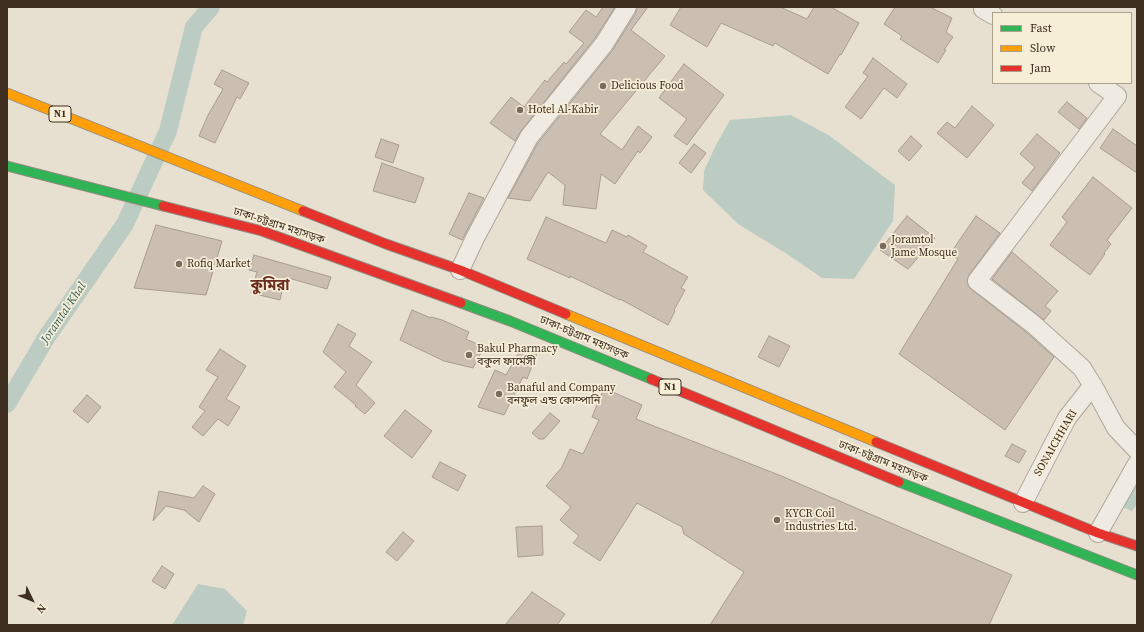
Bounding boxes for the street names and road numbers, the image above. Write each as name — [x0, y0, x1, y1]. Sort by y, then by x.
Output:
road number: N1 — [49, 106, 71, 122]
street label: ঢাকা-চট্টগ্রাম মহাসড়ক — [232, 205, 326, 247]
street label: ঢাকা-চট্টগ্রাম মহাসড়ক — [538, 313, 630, 363]
road number: N1 — [659, 379, 681, 395]
street label: SONAICHHARI — [1032, 407, 1080, 479]
street label: ঢাকা-চট্টগ্রাম মহাসড়ক — [836, 438, 930, 486]

